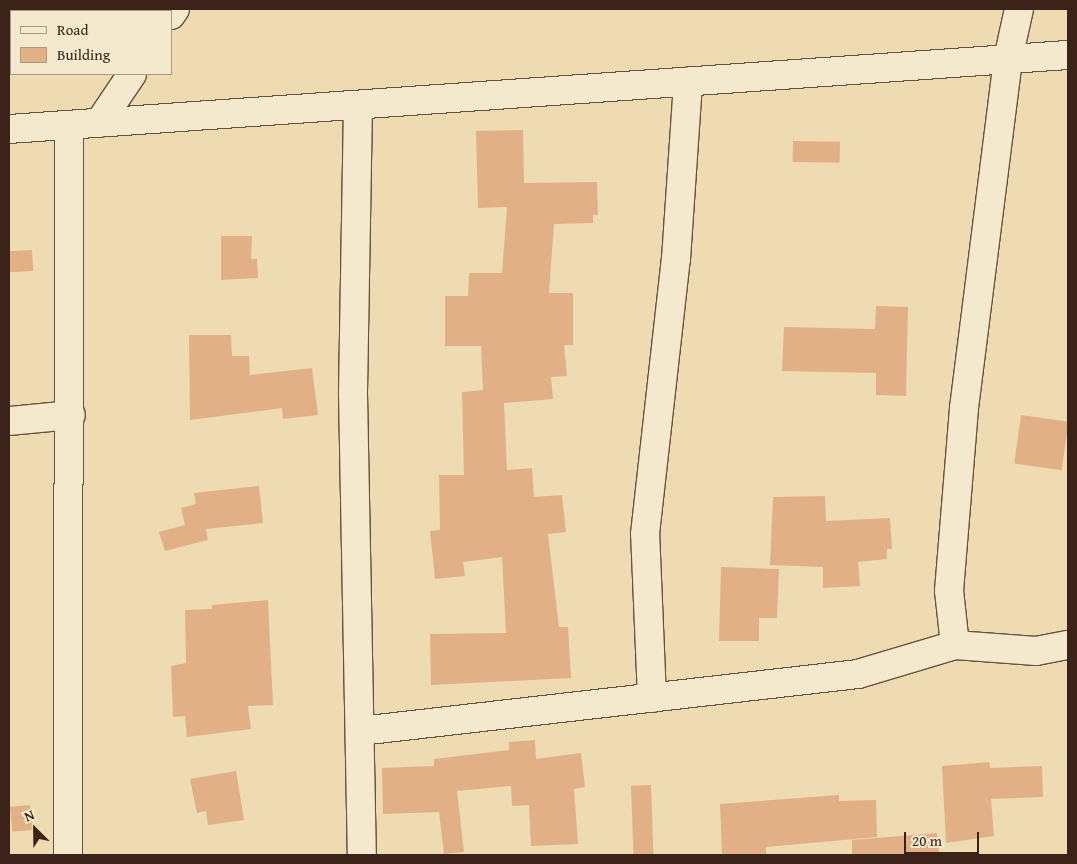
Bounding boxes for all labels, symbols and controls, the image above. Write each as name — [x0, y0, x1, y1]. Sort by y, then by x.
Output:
legend — [10, 10, 172, 75]
text: Road — [57, 19, 88, 40]
text: Building — [57, 44, 110, 65]
north arrow — [10, 804, 60, 854]
text: N — [21, 804, 37, 826]
scale bar — [907, 822, 982, 854]
text: 20 m — [912, 830, 942, 851]

